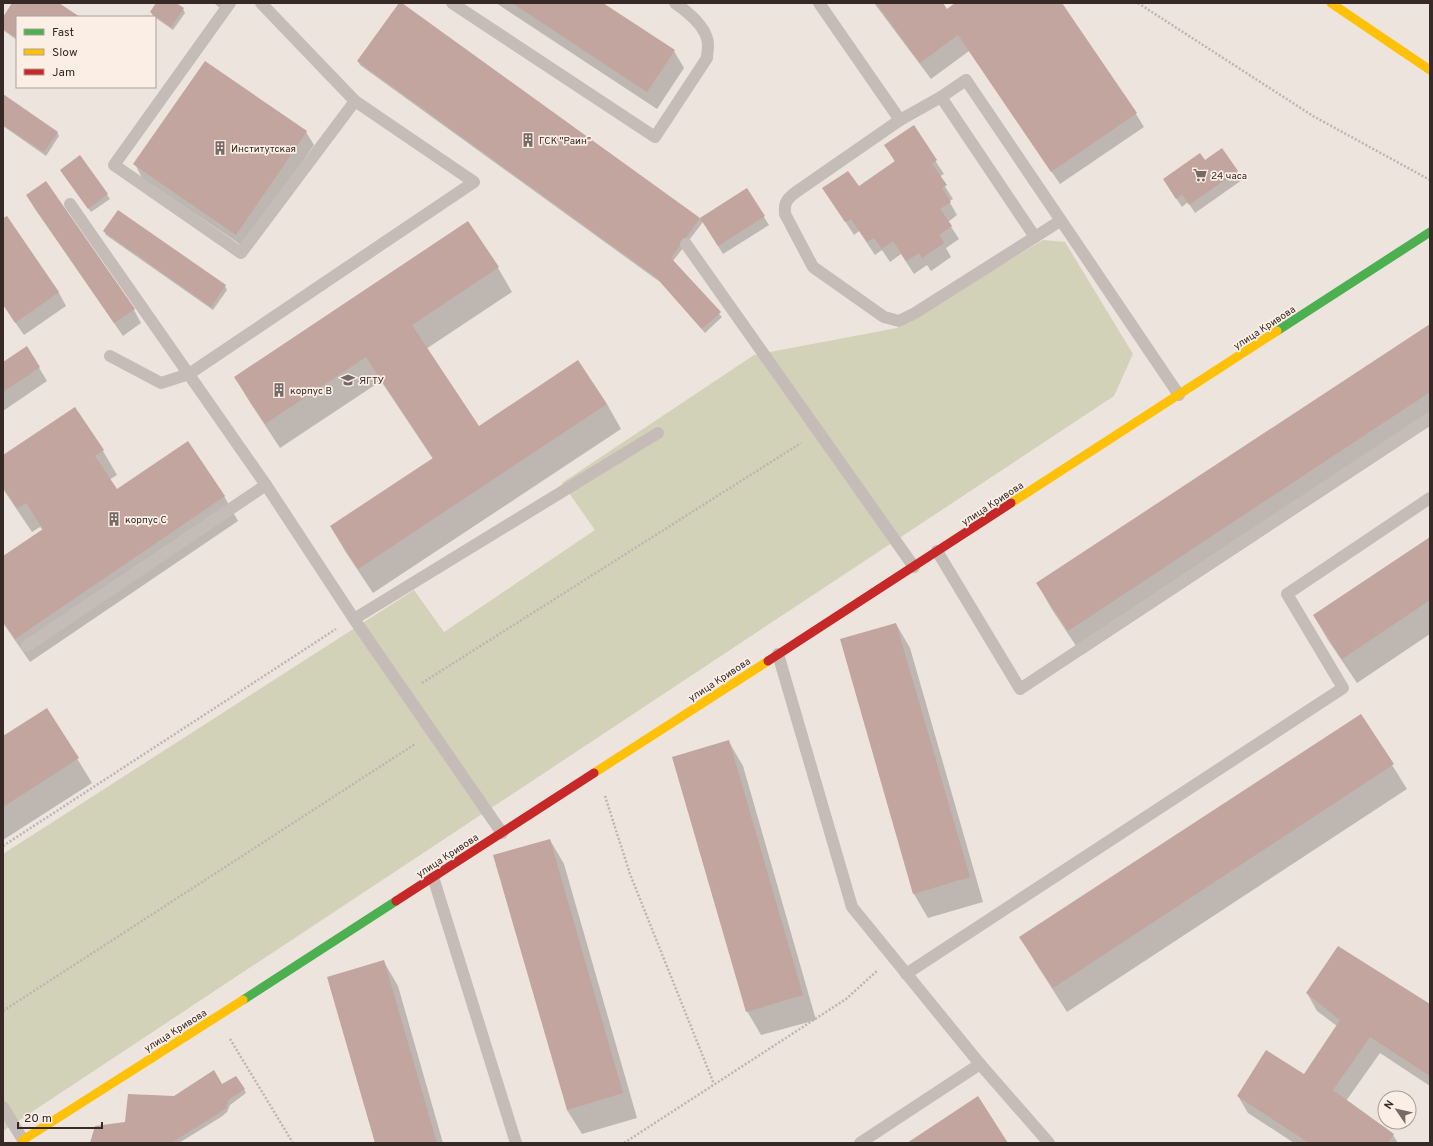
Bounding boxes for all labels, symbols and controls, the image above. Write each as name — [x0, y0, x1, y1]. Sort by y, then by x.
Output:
legend — [16, 16, 156, 88]
text: Fast — [52, 25, 74, 41]
text: Slow — [52, 45, 78, 61]
text: Jam — [52, 65, 75, 81]
building icon: ГСК "Раин" — [520, 132, 536, 148]
place label: ГСК "Раин" — [539, 135, 591, 148]
building icon: Институтская — [212, 140, 228, 156]
place label: Институтская — [231, 143, 296, 156]
supermarket icon: 24 часа — [1192, 167, 1208, 183]
place label: 24 часа — [1211, 170, 1247, 183]
street label: улица Кривова — [1231, 303, 1298, 353]
school or university icon: ЯГТУ — [340, 372, 356, 388]
place label: ЯГТУ — [359, 375, 385, 388]
building icon: корпус В — [271, 382, 287, 398]
place label: корпус В — [290, 385, 332, 398]
street label: улица Кривова — [959, 479, 1026, 529]
building icon: корпус С — [106, 511, 122, 527]
place label: корпус С — [125, 514, 167, 527]
street label: улица Кривова — [686, 655, 753, 705]
street label: улица Кривова — [414, 831, 481, 881]
street label: улица Кривова — [142, 1007, 210, 1056]
north arrow — [1377, 1090, 1417, 1130]
text: N — [1382, 1098, 1398, 1112]
scale bar — [18, 1104, 102, 1130]
text: 20 m — [24, 1111, 52, 1127]

